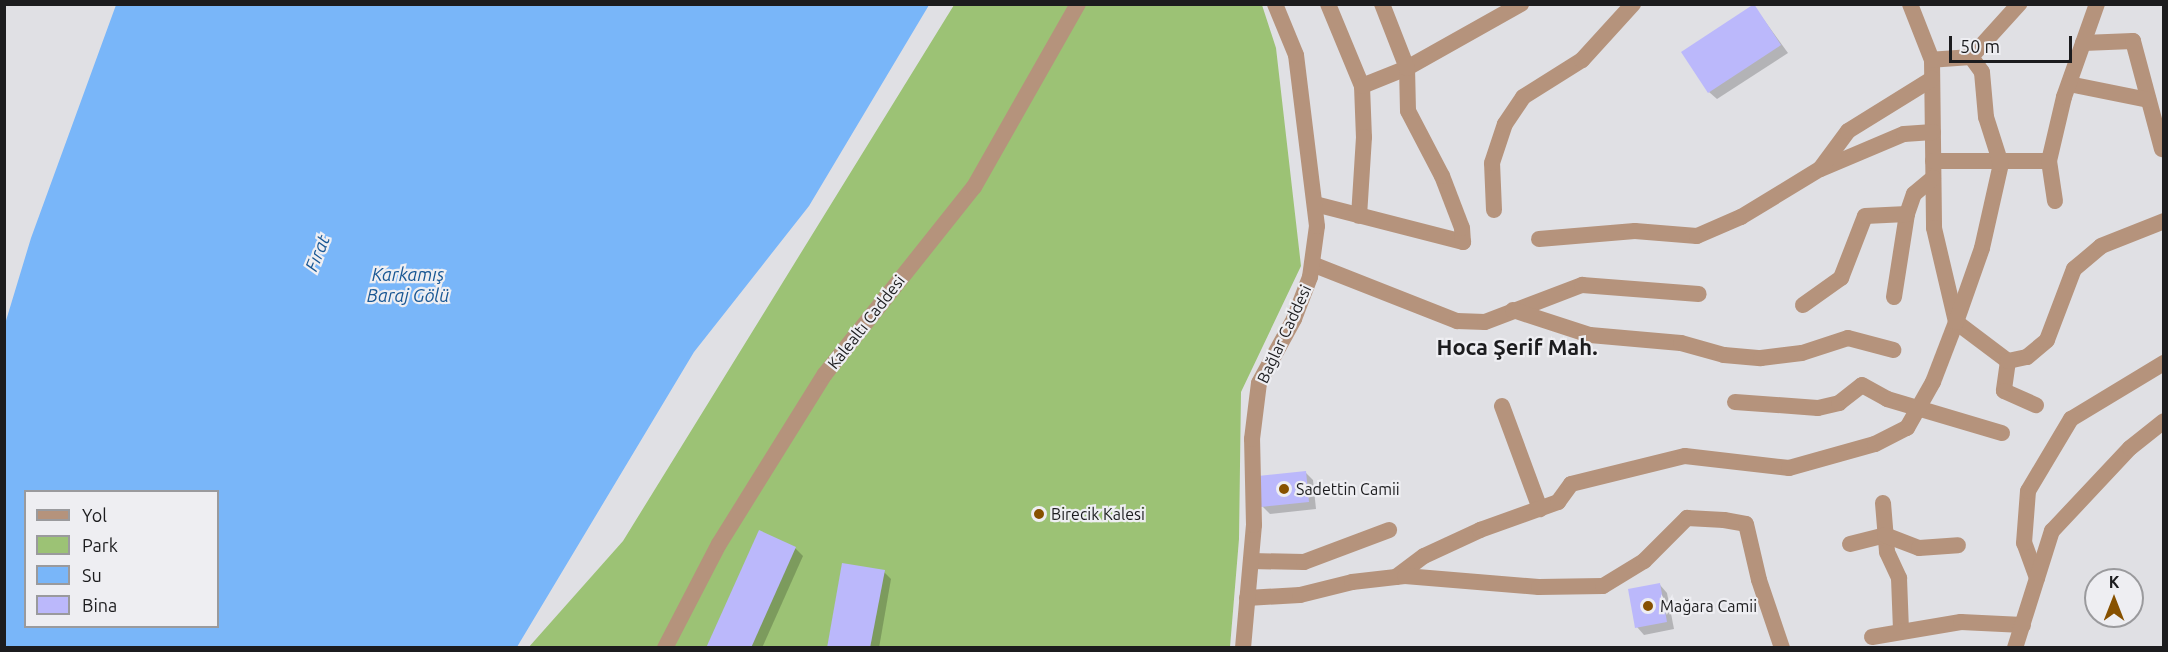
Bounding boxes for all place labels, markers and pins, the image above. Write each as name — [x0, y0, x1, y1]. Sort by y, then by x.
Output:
place label: Sadettin Camii — [1296, 479, 1400, 499]
marker: Sadettin Camii — [1277, 482, 1291, 496]
place label: Birecik Kalesi — [1051, 504, 1145, 524]
marker: Birecik Kalesi — [1032, 507, 1046, 521]
place label: Mağara Camii — [1660, 596, 1757, 616]
marker: Mağara Camii — [1641, 599, 1655, 613]

